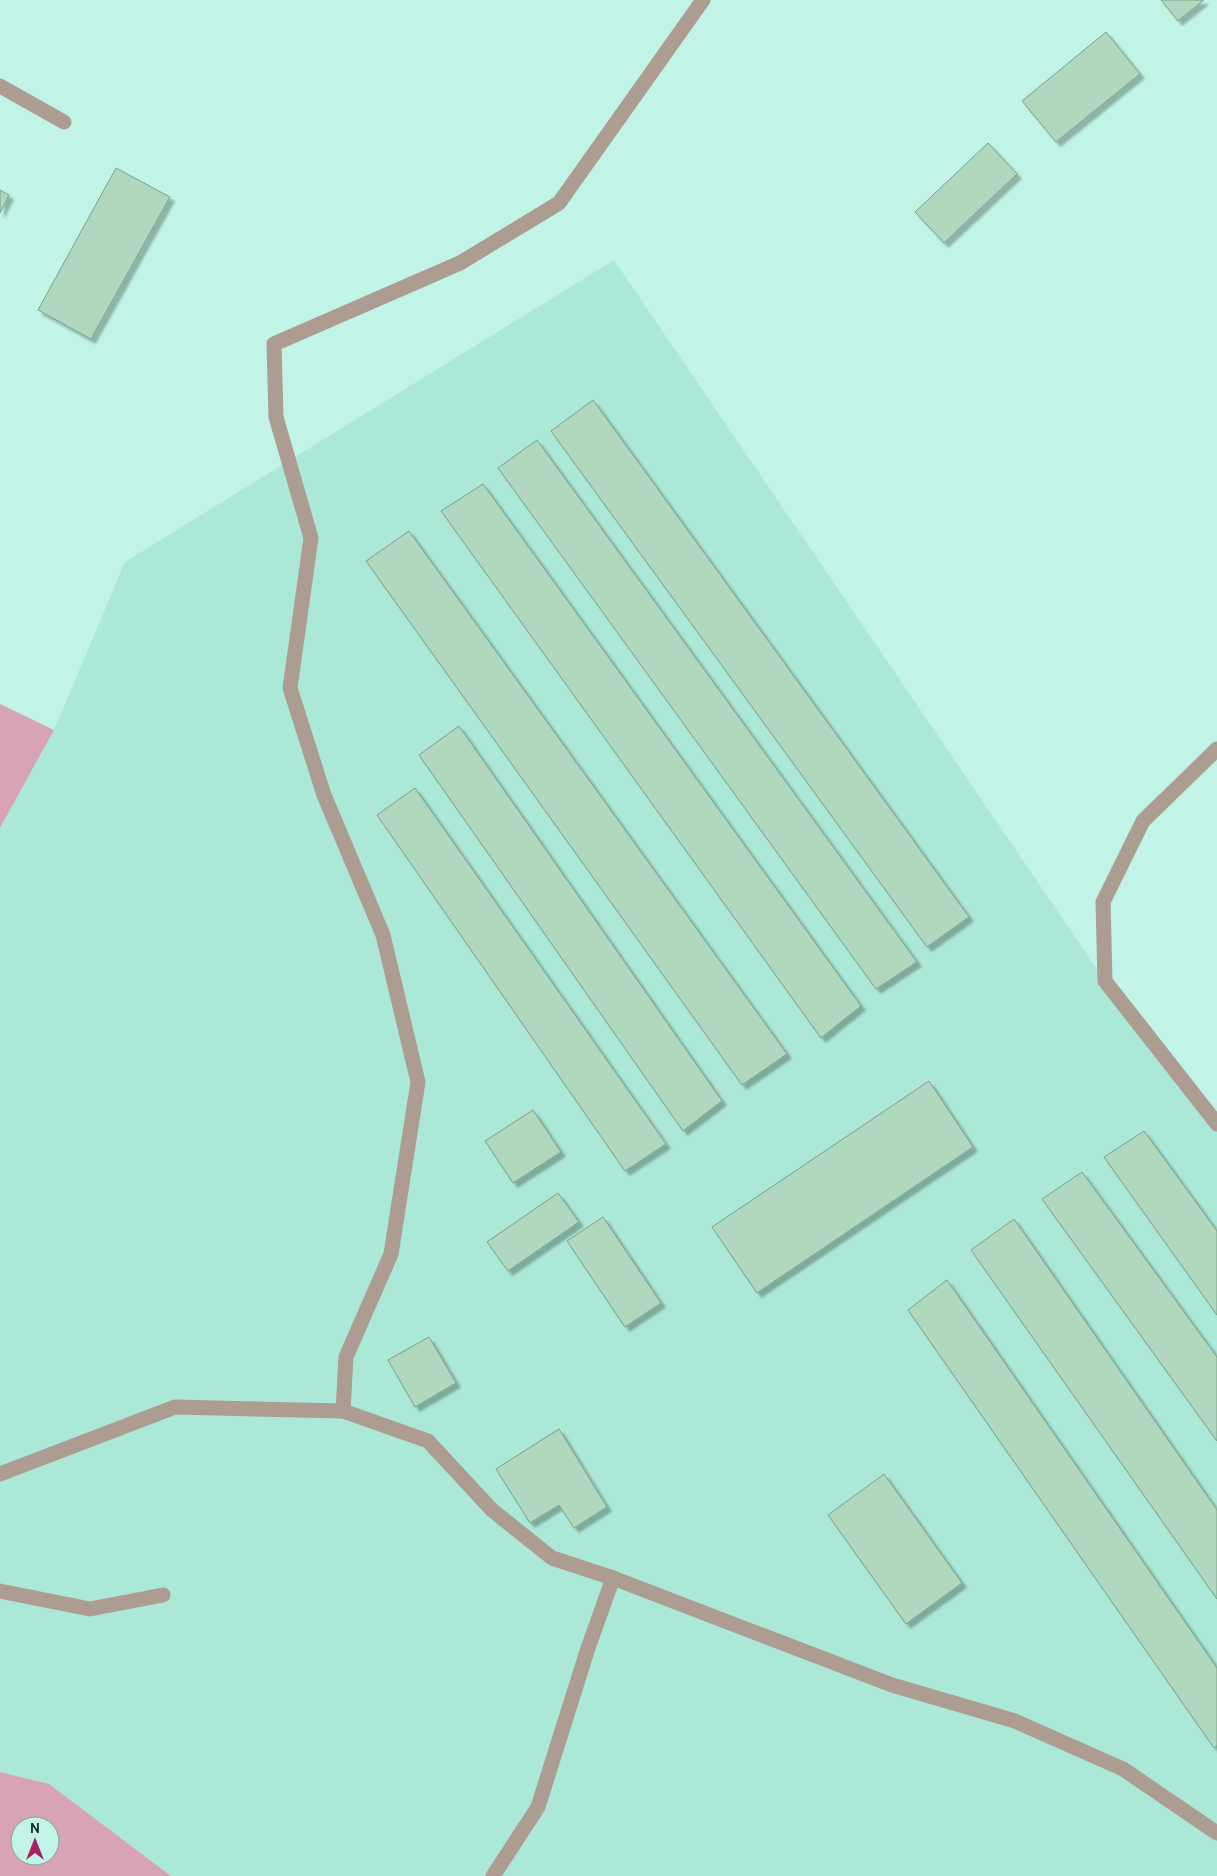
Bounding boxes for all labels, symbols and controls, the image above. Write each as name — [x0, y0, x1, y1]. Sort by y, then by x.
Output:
north arrow — [10, 1816, 60, 1866]
text: N — [30, 1819, 40, 1837]

